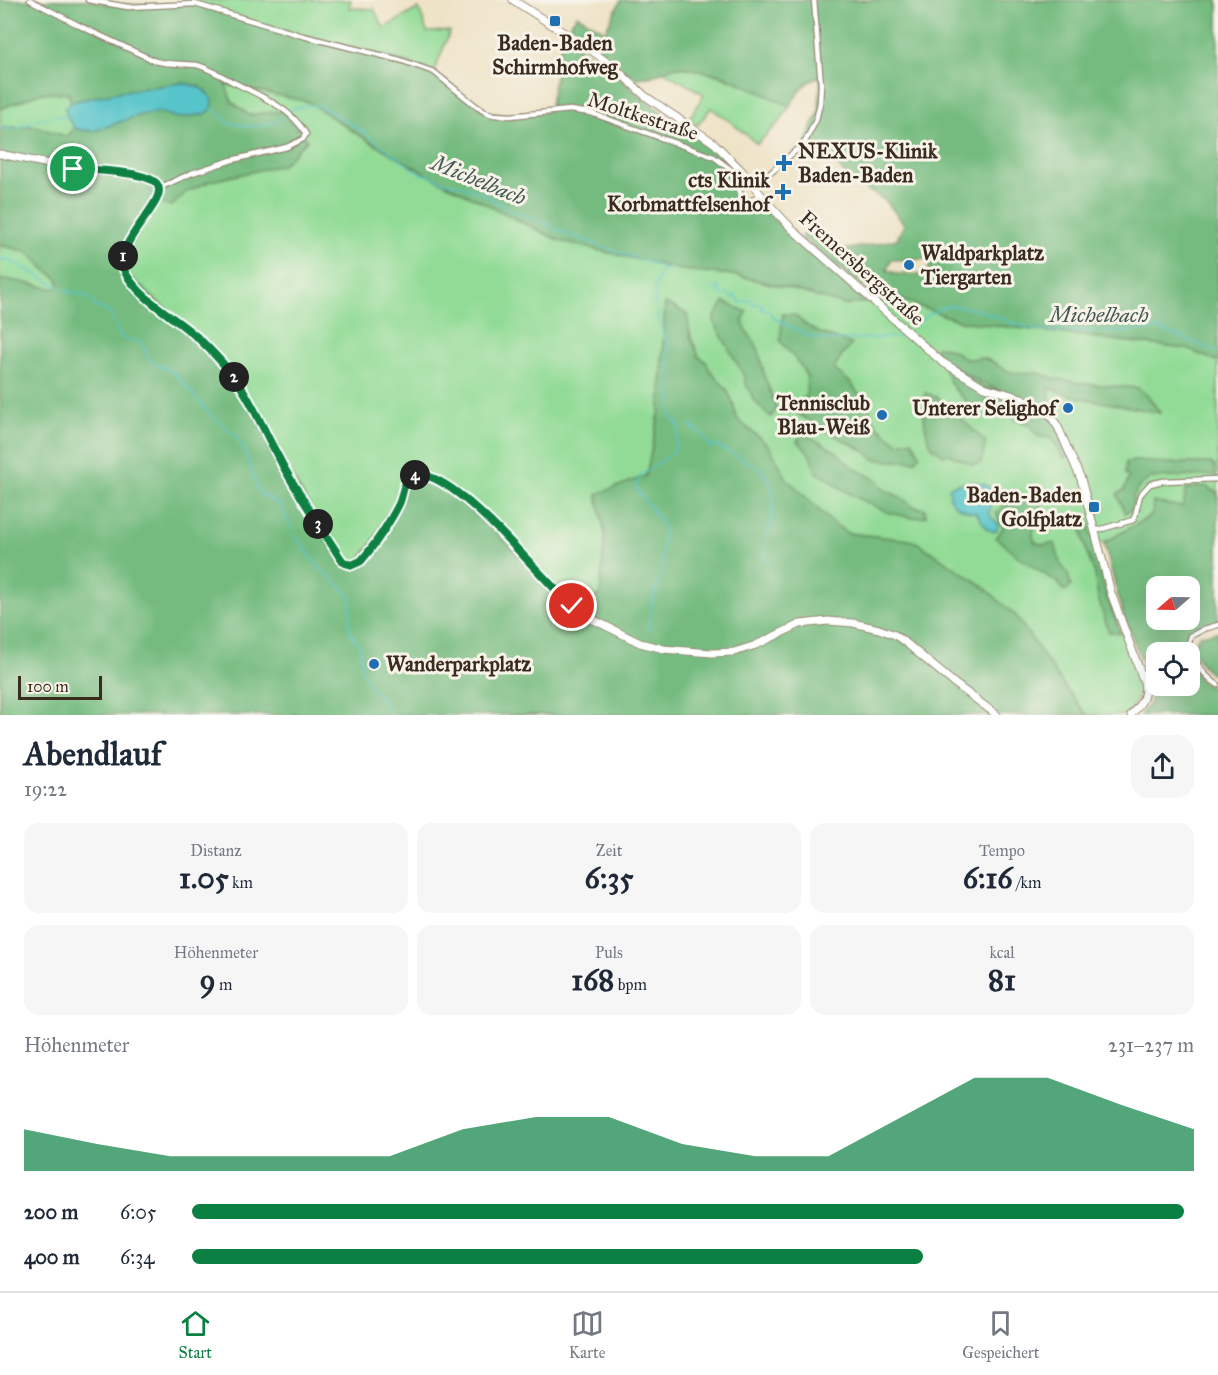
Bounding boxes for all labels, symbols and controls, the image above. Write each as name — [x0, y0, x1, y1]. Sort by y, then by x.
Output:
marker: Baden-Baden Schirmhofweg — [548, 14, 562, 28]
place label: Baden-Baden Schirmhofweg — [492, 30, 619, 80]
street label: Moltkestraße — [584, 86, 702, 146]
place label: NEXUS-Klinik Baden-Baden — [798, 138, 939, 188]
pin — [47, 143, 98, 194]
water label: Michelbach — [426, 148, 530, 211]
icon: arrive — [56, 152, 89, 185]
marker: NEXUS-Klinik Baden-Baden — [775, 154, 793, 172]
place label: cts Klinik Korbmattfelsenhof — [607, 167, 774, 217]
marker: cts Klinik Korbmattfelsenhof — [774, 183, 792, 201]
street label: Fremersbergstraße — [794, 205, 930, 331]
place label: Waldparkplatz Tiergarten — [920, 240, 1044, 290]
pin: 1 — [108, 241, 138, 271]
text: 1 — [120, 246, 126, 265]
marker: Waldparkplatz Tiergarten — [902, 258, 916, 272]
water label: Michelbach — [1047, 301, 1149, 328]
pin: 2 — [219, 362, 249, 392]
text: 2 — [230, 367, 238, 386]
place label: Tennisclub Blau-Weiß — [776, 390, 870, 440]
place label: Unterer Selighof — [912, 395, 1060, 421]
marker: Unterer Selighof — [1061, 401, 1075, 415]
marker: Tennisclub Blau-Weiß — [875, 408, 889, 422]
pin: 4 — [400, 460, 430, 490]
text: 4 — [411, 465, 419, 484]
place label: Baden-Baden Golfplatz — [967, 482, 1083, 532]
marker: Baden-Baden Golfplatz — [1087, 500, 1101, 514]
pin: 3 — [303, 509, 333, 539]
text: 3 — [315, 514, 321, 533]
north arrow — [1146, 576, 1200, 630]
map controls — [1146, 576, 1200, 696]
pin — [546, 580, 597, 631]
icon: check — [555, 589, 588, 622]
button: locate — [1146, 642, 1200, 696]
place label: Wanderparkplatz — [386, 651, 532, 677]
marker: Wanderparkplatz — [367, 657, 381, 671]
scale bar — [18, 673, 102, 700]
text: 100 m — [27, 677, 69, 696]
text: Abendlauf — [24, 734, 162, 774]
button: share — [1131, 735, 1194, 798]
text: 19:22 — [24, 777, 67, 801]
text: Distanz — [190, 841, 242, 860]
text: Zeit — [596, 841, 622, 860]
text: Tempo — [979, 841, 1025, 860]
text: 1.05 — [179, 860, 229, 896]
text: 6:35 — [585, 860, 633, 896]
text: 6:16 — [963, 860, 1013, 896]
text: km — [229, 873, 253, 892]
text: /km — [1013, 873, 1041, 892]
text: Höhenmeter — [174, 943, 258, 962]
text: Puls — [595, 943, 623, 962]
text: kcal — [989, 943, 1015, 962]
text: 9 — [199, 962, 216, 998]
text: 168 — [571, 962, 614, 998]
text: 81 — [988, 962, 1016, 998]
text: m — [216, 975, 233, 994]
text: bpm — [614, 975, 647, 994]
text: Höhenmeter — [24, 1033, 129, 1057]
text: 231–237 m — [1108, 1033, 1194, 1057]
text: 200 m — [24, 1200, 78, 1224]
text: 6:05 — [120, 1200, 156, 1224]
text: 400 m — [24, 1245, 80, 1269]
text: 6:34 — [120, 1245, 154, 1269]
tab: Start — [179, 1307, 212, 1362]
tab: Karte — [569, 1307, 605, 1362]
tab: Gespeichert — [962, 1307, 1039, 1362]

